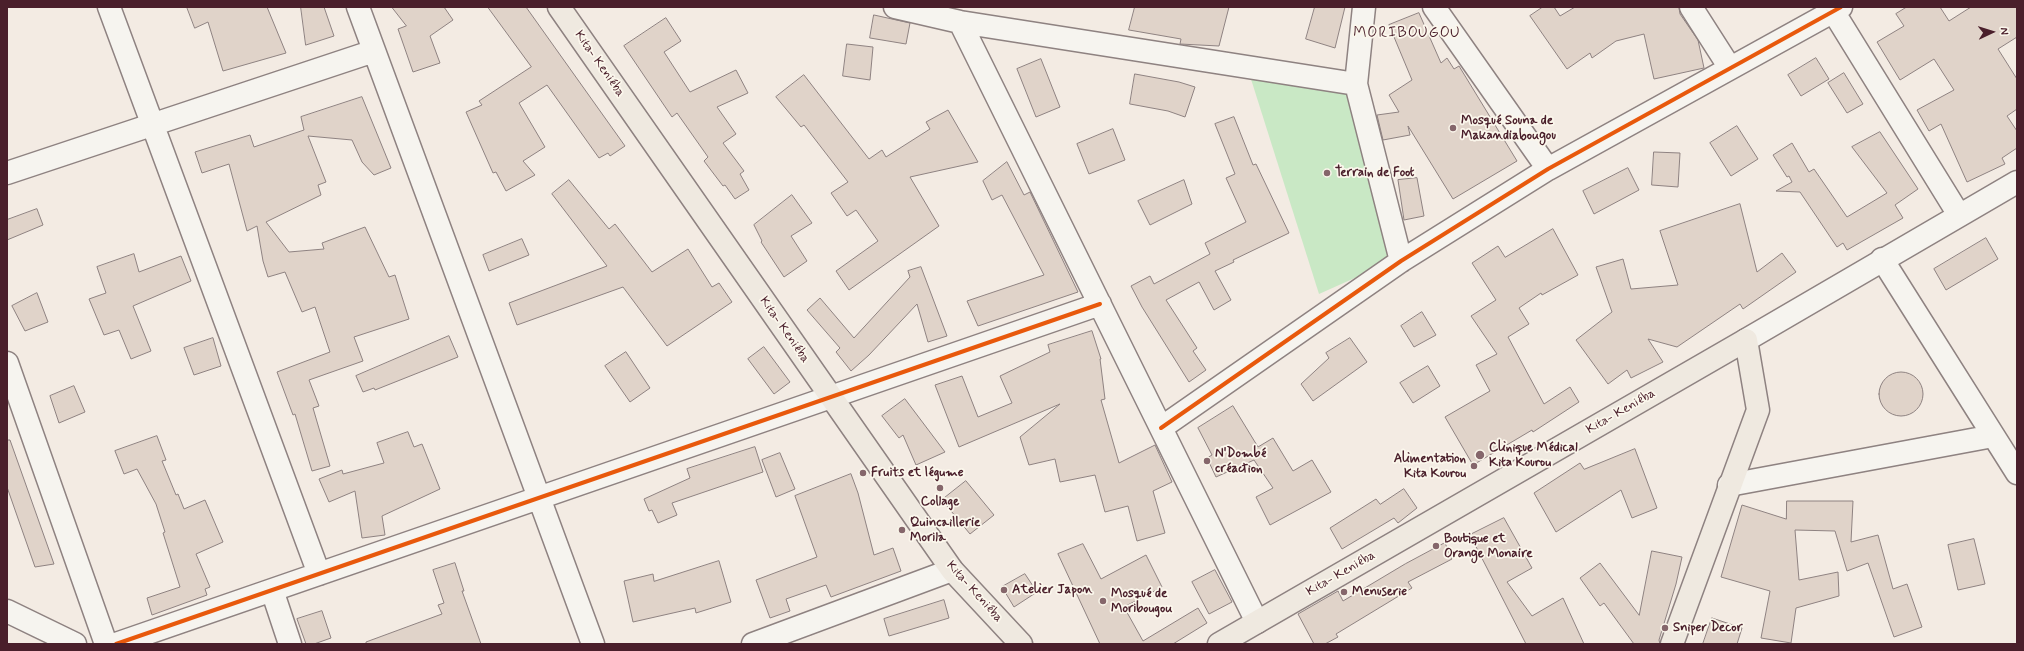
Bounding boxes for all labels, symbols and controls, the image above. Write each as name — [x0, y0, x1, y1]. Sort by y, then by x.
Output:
north arrow — [1972, 12, 2012, 52]
district label: MORIBOUGOU — [1353, 25, 1461, 43]
text: N — [1997, 27, 2011, 35]
street label: Kita- Keniéba — [570, 28, 628, 100]
place label: Mosqué Souna de Makandiabougou — [1461, 113, 1556, 144]
marker: Mosqué Souna de Makandiabougou — [1448, 123, 1458, 133]
place label: Terrain de Foot — [1335, 165, 1414, 181]
marker: Terrain de Foot — [1322, 168, 1332, 178]
street label: Kita- Keniéba — [755, 294, 813, 366]
street label: Kita- Keniéba — [1584, 386, 1658, 438]
place label: Clinique Médical Kita Kourou — [1489, 440, 1578, 471]
place label: N'Dombé créaction — [1215, 446, 1266, 477]
marker: Clinique Médical Kita Kourou — [1474, 449, 1486, 461]
place label: Alimentation Kita Kourou — [1394, 451, 1466, 482]
marker: N'Dombé créaction — [1202, 456, 1212, 466]
marker: Alimentation Kita Kourou — [1469, 461, 1479, 471]
place label: Fruits et légume — [871, 465, 964, 481]
marker: Fruits et légume — [858, 468, 868, 478]
marker: Collage — [935, 483, 945, 493]
place label: Collage — [921, 494, 959, 510]
place label: Quincaillerie Morila — [910, 515, 980, 546]
marker: Quincaillerie Morila — [897, 525, 907, 535]
place label: Boutique et Orange Monaire — [1444, 531, 1533, 562]
marker: Boutique et Orange Monaire — [1431, 541, 1441, 551]
street label: Kita- Keniéba — [1304, 548, 1378, 600]
street label: Kita- Keniéba — [942, 558, 1006, 626]
place label: Atelier Japon — [1012, 582, 1092, 598]
place label: Menuserie — [1352, 584, 1407, 600]
marker: Atelier Japon — [999, 585, 1009, 595]
place label: Mosqué de Moribougou — [1111, 586, 1172, 617]
marker: Menuserie — [1339, 587, 1349, 597]
marker: Mosqué de Moribougou — [1098, 596, 1108, 606]
place label: Sniper Decor — [1673, 620, 1742, 636]
marker: Sniper Decor — [1660, 623, 1670, 633]

